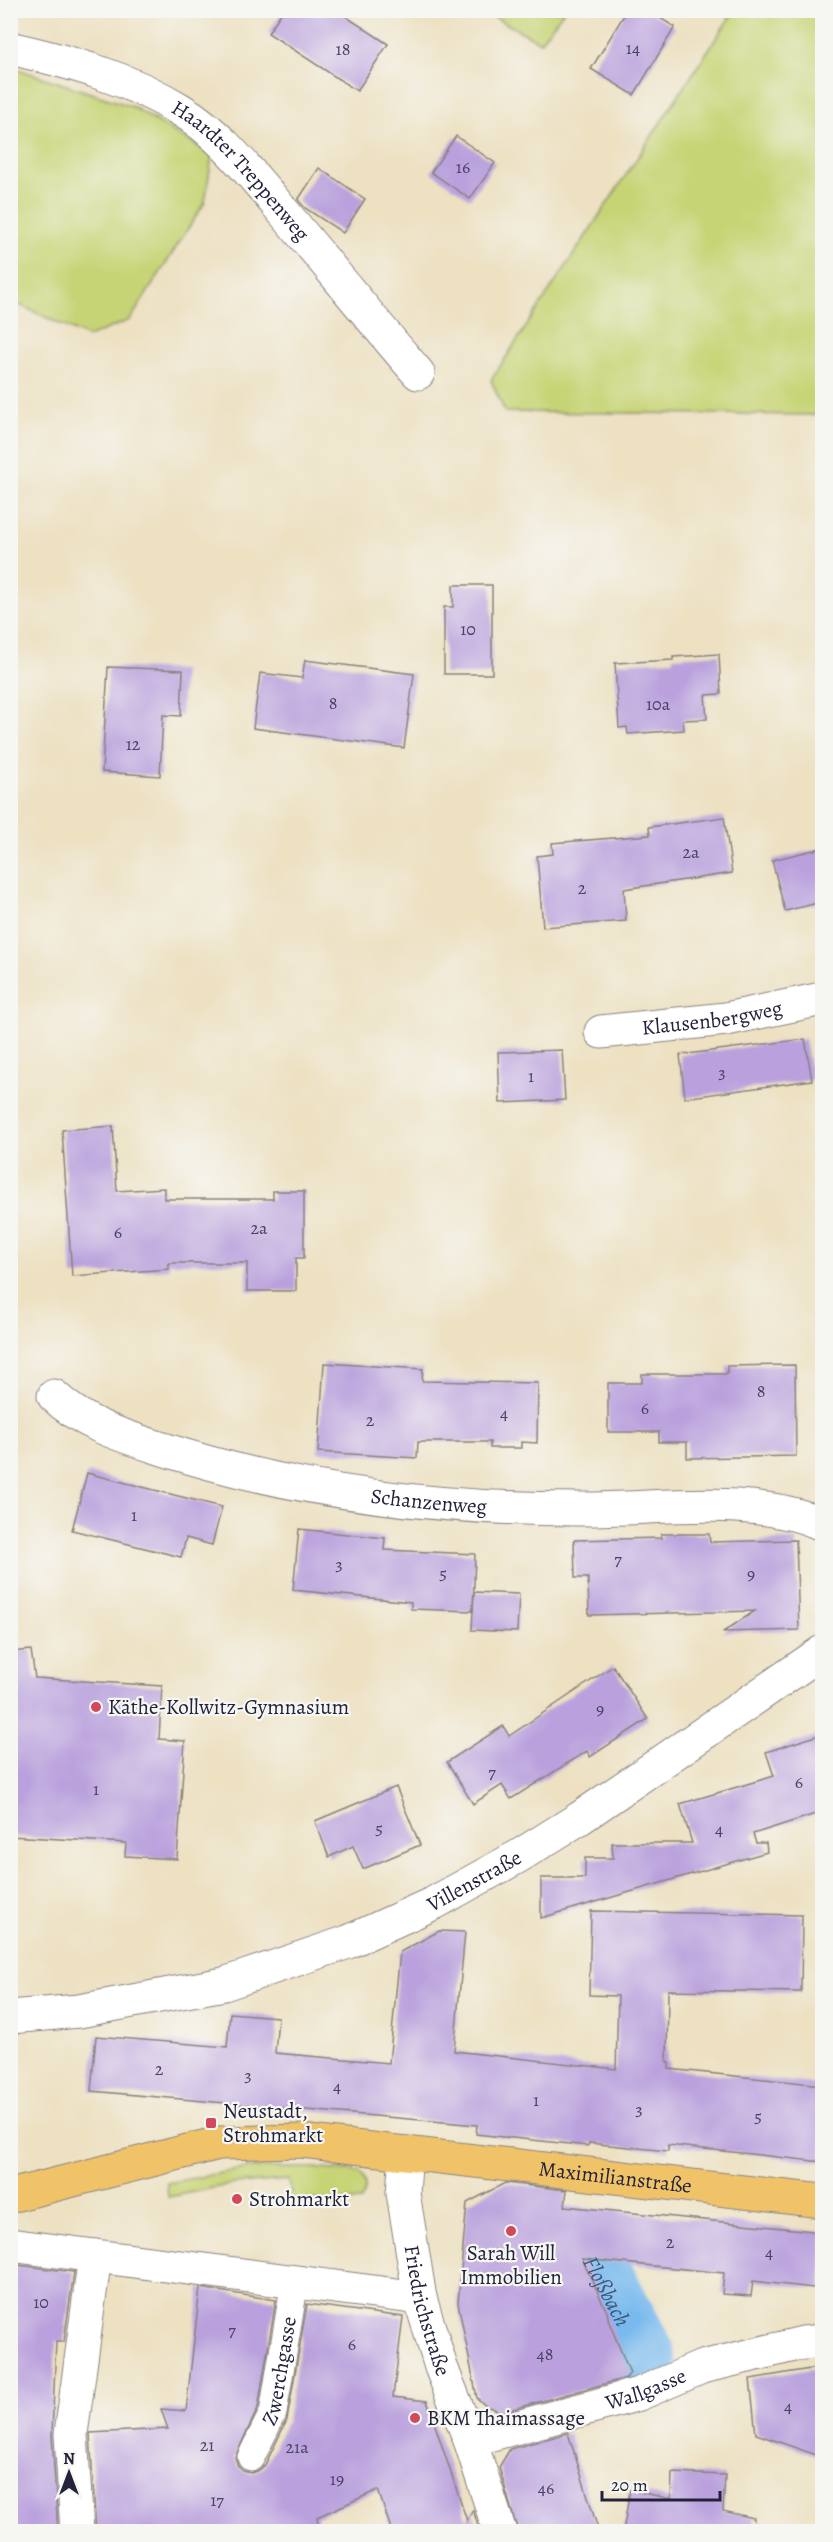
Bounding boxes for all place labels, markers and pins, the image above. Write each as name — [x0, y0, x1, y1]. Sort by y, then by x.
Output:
place label: Käthe-Kollwitz-Gymnasium — [108, 1693, 349, 1721]
marker: Käthe-Kollwitz-Gymnasium — [89, 1700, 103, 1714]
place label: Neustadt, Strohmarkt — [223, 2097, 323, 2149]
marker: Neustadt, Strohmarkt — [204, 2116, 218, 2130]
place label: Strohmarkt — [249, 2185, 349, 2213]
marker: Strohmarkt — [230, 2192, 244, 2206]
marker: Sarah Will Immobilien — [504, 2224, 518, 2238]
place label: Sarah Will Immobilien — [460, 2239, 562, 2291]
place label: BKM Thaimassage — [427, 2404, 585, 2432]
marker: BKM Thaimassage — [408, 2411, 422, 2425]

